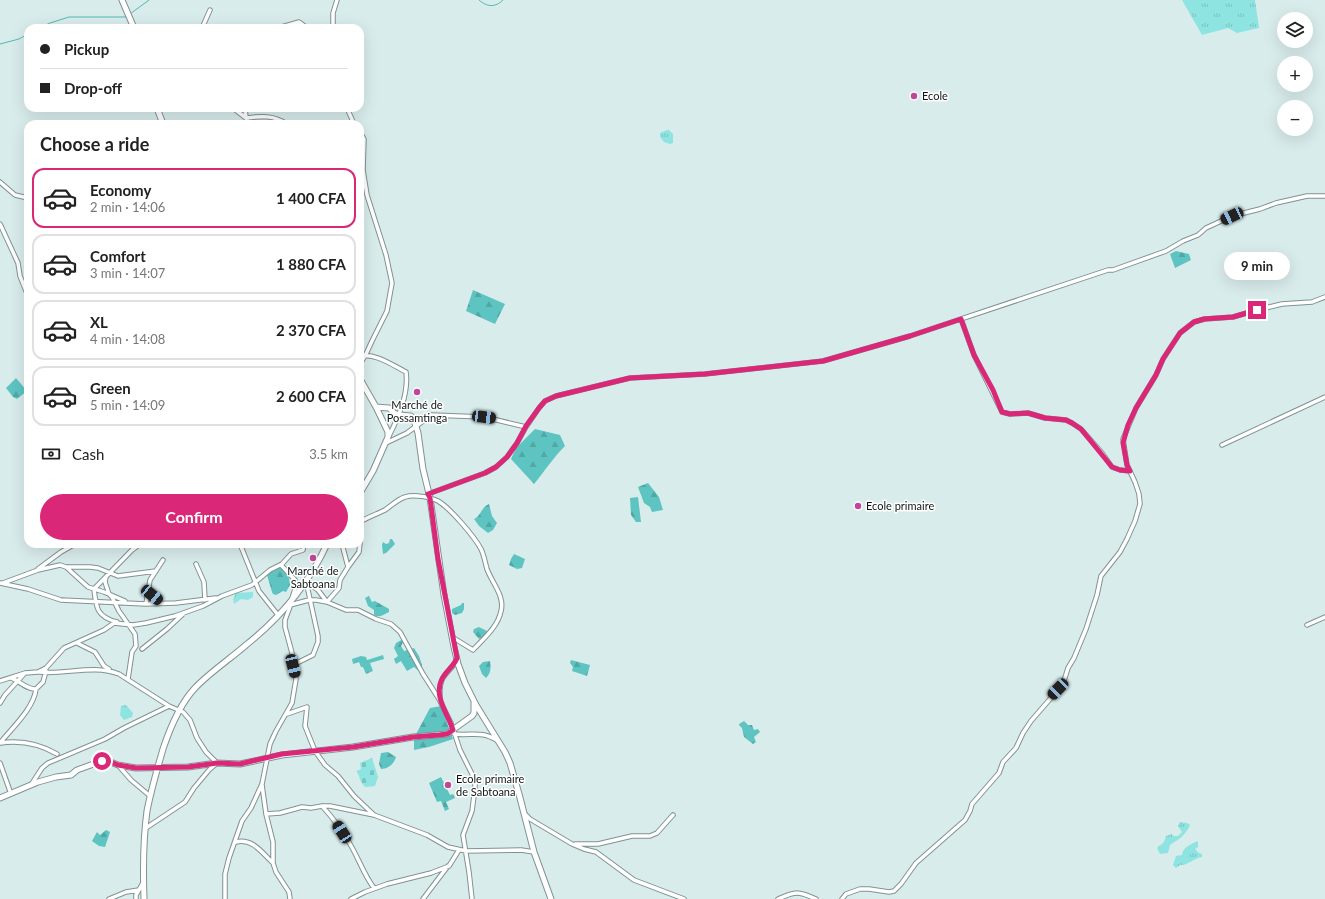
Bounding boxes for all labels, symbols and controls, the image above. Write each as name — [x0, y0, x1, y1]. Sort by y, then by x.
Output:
map controls — [1277, 12, 1313, 136]
button: layers — [1277, 12, 1313, 48]
text: Pickup — [64, 40, 109, 58]
button: + — [1277, 56, 1313, 92]
text: Drop-off — [64, 79, 122, 97]
place label: Ecole — [922, 89, 948, 102]
marker: Ecole — [909, 91, 919, 101]
button: − — [1277, 100, 1313, 136]
text: Choose a ride — [40, 133, 149, 155]
icon: car — [42, 180, 78, 216]
text: Economy — [90, 181, 151, 199]
text: 1 400 CFA — [276, 189, 346, 207]
text: 2 min · 14:06 — [90, 199, 165, 215]
car — [1219, 205, 1245, 227]
icon: car — [42, 246, 78, 282]
text: Comfort — [90, 247, 146, 265]
callout: 9 min — [1224, 252, 1290, 280]
text: 1 880 CFA — [276, 255, 346, 273]
text: 9 min — [1241, 258, 1273, 274]
text: 3 min · 14:07 — [90, 265, 165, 281]
route end — [1248, 301, 1266, 319]
icon: car — [42, 312, 78, 348]
text: XL — [90, 313, 108, 331]
text: 2 370 CFA — [276, 321, 346, 339]
text: 4 min · 14:08 — [90, 331, 165, 347]
icon: car — [42, 378, 78, 414]
text: Green — [90, 379, 131, 397]
text: 2 600 CFA — [276, 387, 346, 405]
marker: Marché de Possamtinga — [412, 387, 422, 397]
text: 5 min · 14:09 — [90, 397, 165, 413]
place label: Marché de Possamtinga — [387, 398, 447, 424]
car — [471, 410, 497, 424]
icon: cash — [40, 443, 62, 465]
text: Cash — [72, 445, 104, 463]
text: 3.5 km — [309, 446, 348, 462]
button: Confirm — [40, 494, 348, 540]
place label: Ecole primaire — [866, 499, 934, 512]
marker: Ecole primaire — [853, 501, 863, 511]
marker: Marché de Sabtoana — [308, 553, 318, 563]
place label: Marché de Sabtoana — [287, 564, 339, 590]
car — [139, 583, 165, 607]
car — [284, 653, 302, 679]
car — [1045, 676, 1071, 702]
route start — [93, 752, 111, 770]
place label: Ecole primaire de Sabtoana — [456, 772, 524, 798]
marker: Ecole primaire de Sabtoana — [443, 780, 453, 790]
car — [330, 819, 354, 845]

